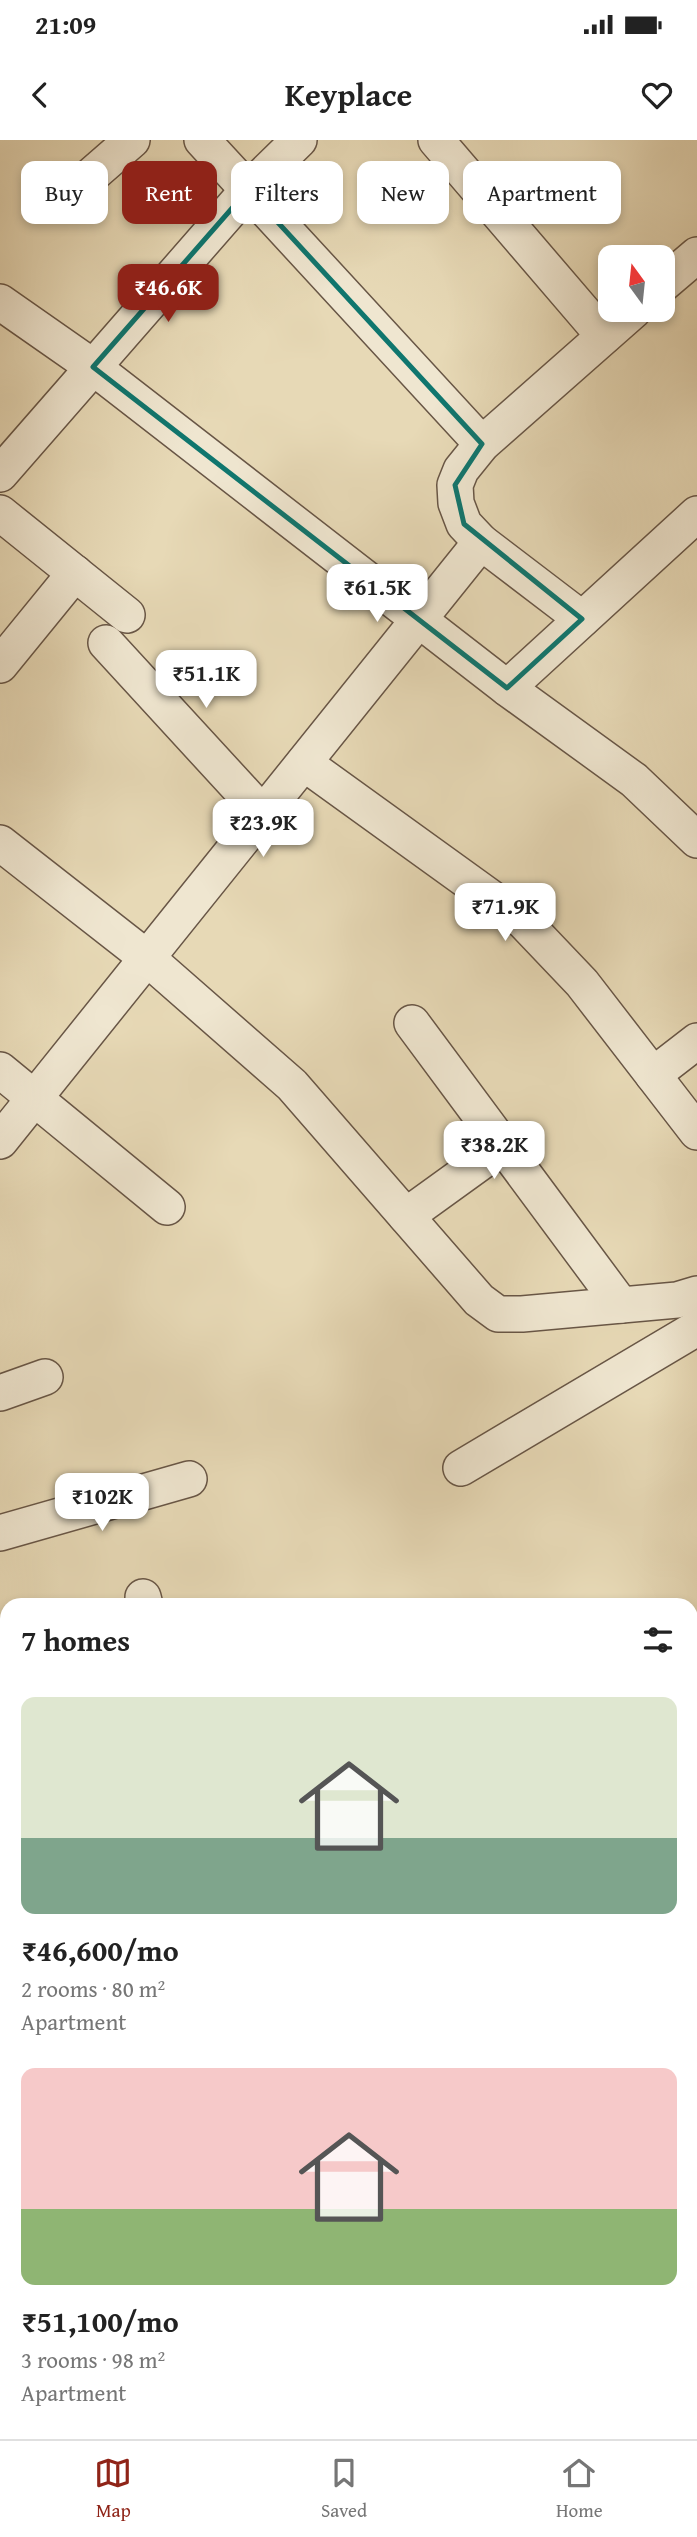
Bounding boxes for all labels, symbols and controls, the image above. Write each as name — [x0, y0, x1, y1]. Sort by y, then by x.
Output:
text: 21:09 — [35, 5, 96, 44]
text: Keyplace — [285, 71, 412, 118]
icon: back — [21, 76, 59, 114]
icon: heart — [638, 76, 676, 114]
chip: Buy — [21, 161, 108, 224]
chip: Rent — [122, 161, 217, 224]
chip: Filters — [231, 161, 343, 224]
chip: New — [357, 161, 449, 224]
chip: Apartment — [463, 161, 621, 224]
north arrow — [598, 245, 676, 322]
map controls — [598, 245, 675, 322]
pin: ₹46.6K — [111, 264, 225, 324]
text: ₹46.6K — [134, 270, 202, 303]
pin: ₹61.5K — [320, 564, 434, 624]
text: ₹61.5K — [343, 570, 411, 603]
pin: ₹51.1K — [149, 650, 263, 710]
text: ₹51.1K — [172, 656, 240, 689]
pin: ₹23.9K — [206, 800, 320, 859]
text: ₹23.9K — [229, 805, 297, 838]
pin: ₹71.9K — [448, 884, 562, 943]
text: ₹71.9K — [471, 889, 539, 922]
pin: ₹38.2K — [437, 1122, 551, 1181]
text: ₹38.2K — [460, 1127, 528, 1160]
pin: ₹102K — [53, 1474, 151, 1533]
text: ₹102K — [71, 1479, 133, 1512]
text: 7 homes — [21, 1618, 130, 1662]
icon: filters — [639, 1621, 677, 1659]
icon: home — [286, 1743, 412, 1869]
text: ₹46,600/mo — [21, 1928, 179, 1972]
text: 2 rooms · 80 m² — [21, 1972, 165, 2005]
text: Apartment — [21, 2005, 126, 2038]
icon: home — [286, 2114, 412, 2240]
text: ₹51,100/mo — [21, 2299, 179, 2343]
text: 3 rooms · 98 m² — [21, 2343, 165, 2376]
text: Apartment — [21, 2376, 126, 2409]
tab: Map — [94, 2454, 132, 2524]
tab: Saved — [321, 2454, 367, 2524]
tab: Home — [556, 2454, 603, 2524]

